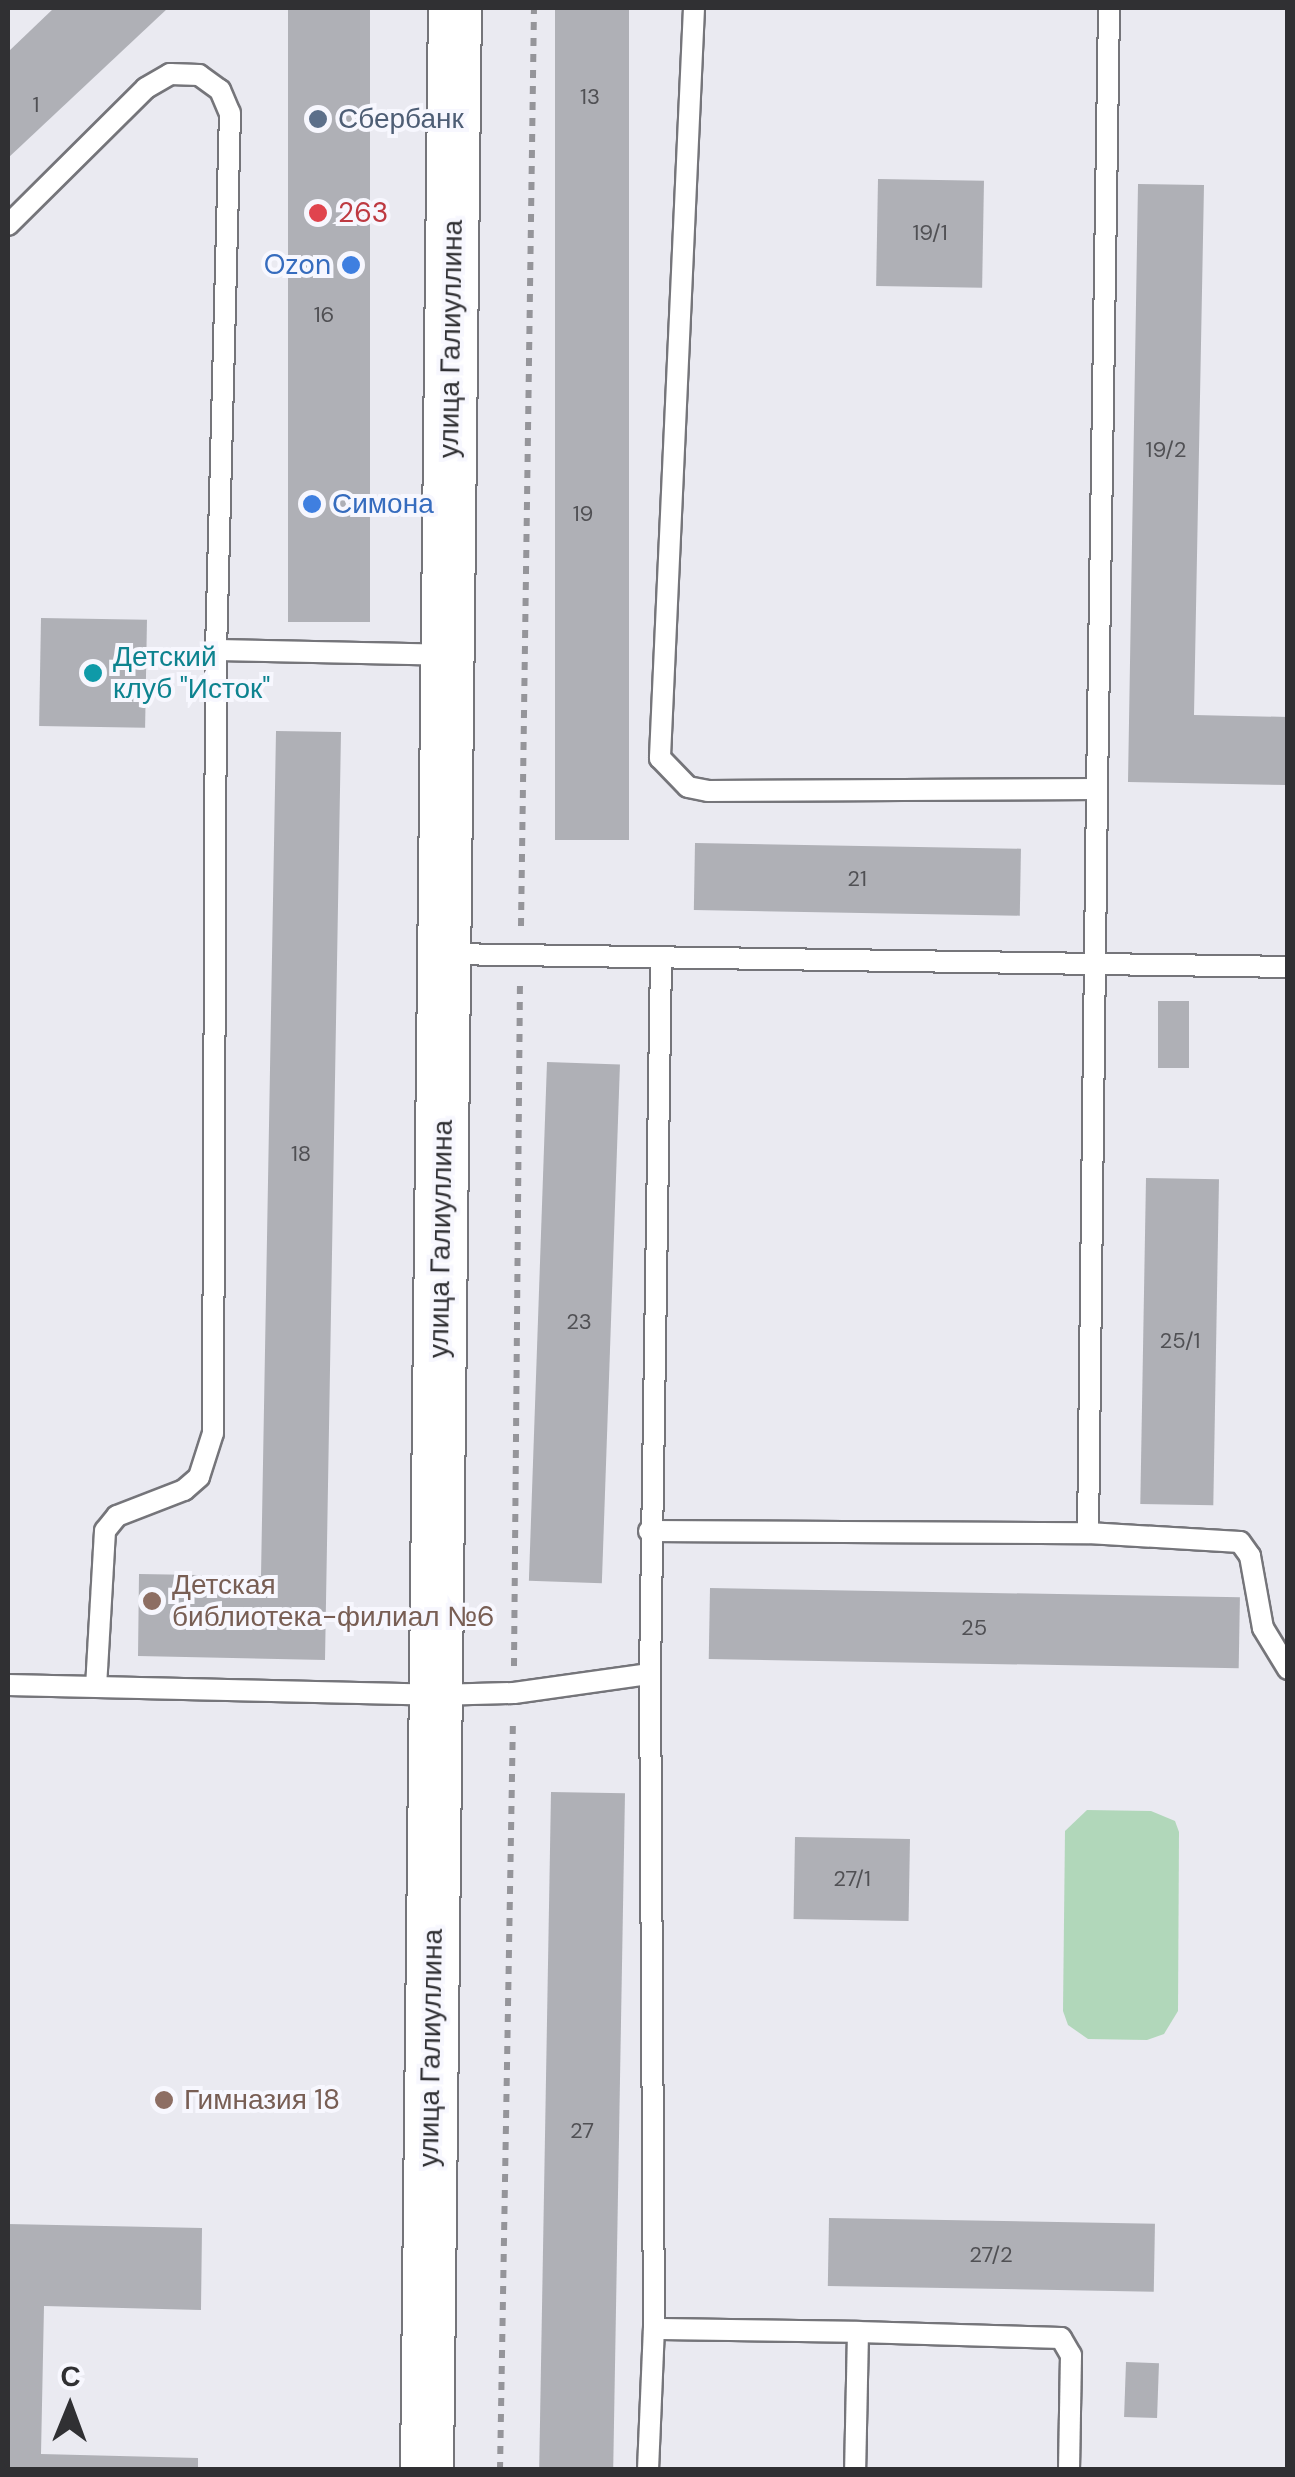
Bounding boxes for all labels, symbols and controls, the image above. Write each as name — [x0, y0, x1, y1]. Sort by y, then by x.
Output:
house number: 13 — [580, 84, 600, 110]
house number: 1 — [33, 92, 39, 118]
place label: Сбербанк — [338, 102, 464, 136]
marker: Сбербанк — [307, 108, 329, 130]
place label: 263 — [338, 196, 388, 230]
marker: 263 — [307, 202, 329, 224]
street label: улица Галиуллина — [432, 220, 470, 458]
house number: 19/1 — [912, 220, 948, 246]
place label: Ozon — [264, 248, 331, 282]
marker: Ozon — [340, 254, 362, 276]
house number: 16 — [314, 302, 334, 328]
house number: 19/2 — [1146, 437, 1186, 463]
place label: Симона — [332, 487, 434, 521]
marker: Симона — [301, 493, 323, 515]
house number: 19 — [573, 501, 593, 527]
place label: Детский клуб "Исток" — [113, 640, 270, 706]
marker: Детский клуб "Исток" — [82, 662, 104, 684]
house number: 21 — [847, 866, 867, 892]
street label: улица Галиуллина — [422, 1120, 460, 1358]
house number: 18 — [291, 1141, 311, 1167]
house number: 23 — [566, 1309, 592, 1335]
house number: 25/1 — [1160, 1328, 1200, 1354]
place label: Детская библиотека-филиал №6 — [172, 1568, 495, 1634]
marker: Детская библиотека-филиал №6 — [141, 1590, 163, 1612]
house number: 25 — [961, 1615, 987, 1641]
house number: 27/1 — [833, 1866, 871, 1892]
street label: улица Галиуллина — [412, 1929, 450, 2167]
place label: Гимназия 18 — [184, 2083, 340, 2117]
marker: Гимназия 18 — [153, 2089, 175, 2111]
house number: 27 — [570, 2118, 594, 2144]
house number: 27/2 — [969, 2242, 1013, 2268]
north arrow — [20, 2357, 120, 2457]
text: С — [60, 2358, 81, 2395]

